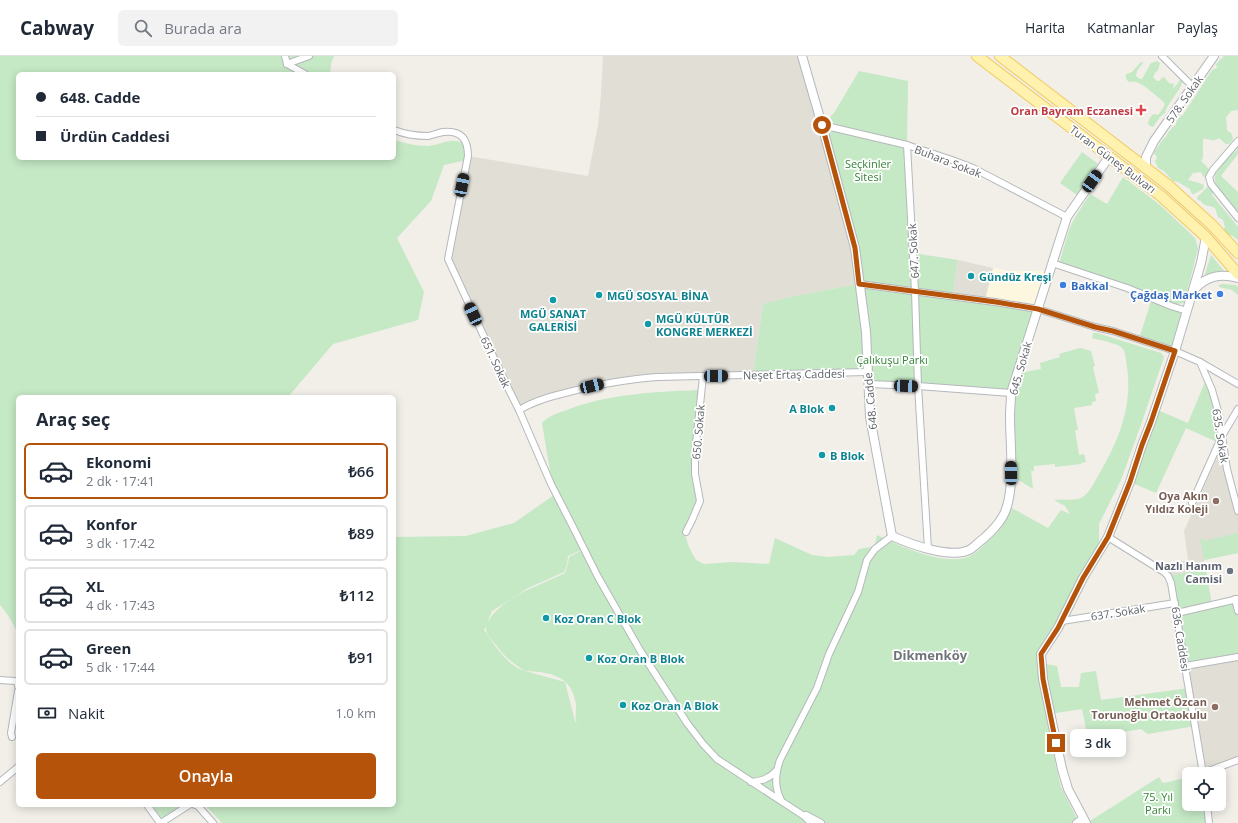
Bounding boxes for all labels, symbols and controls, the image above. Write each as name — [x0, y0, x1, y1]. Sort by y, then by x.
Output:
search box — [118, 10, 398, 46]
text: Cabway — [20, 15, 94, 41]
icon: search — [132, 17, 154, 39]
text: Burada ara — [164, 18, 242, 38]
text: Harita — [1025, 18, 1065, 37]
text: Katmanlar — [1087, 18, 1155, 37]
text: Paylaş — [1177, 18, 1218, 37]
street label: 578. Sokak — [1162, 72, 1206, 126]
text: 648. Cadde — [60, 87, 140, 107]
place label: Oran Bayram Eczanesi — [1011, 103, 1133, 118]
marker: Oran Bayram Eczanesi — [1136, 105, 1146, 115]
route start — [813, 116, 831, 134]
street label: Turan Güneş Bulvarı — [1067, 122, 1159, 196]
text: Ürdün Caddesi — [60, 126, 170, 146]
street label: Buhara Sokak — [912, 141, 984, 181]
park label: Seçkinler Sitesi — [845, 156, 892, 184]
car — [1080, 168, 1104, 194]
car — [454, 172, 470, 198]
street label: 647. Sokak — [904, 223, 922, 279]
place label: Gündüz Kreşi — [979, 269, 1051, 284]
marker: Gündüz Kreşi — [966, 271, 976, 281]
place label: Bakkal — [1071, 278, 1109, 293]
marker: Bakkal — [1058, 280, 1068, 290]
place label: Çağdaş Market — [1130, 287, 1212, 302]
place label: MGÜ SOSYAL BİNA — [607, 288, 709, 303]
marker: Çağdaş Market — [1215, 289, 1225, 299]
marker: MGÜ SOSYAL BİNA — [594, 290, 604, 300]
marker: MGÜ SANAT GALERİSİ — [548, 295, 558, 305]
car — [462, 301, 484, 327]
place label: MGÜ SANAT GALERİSİ — [520, 306, 587, 334]
place label: MGÜ KÜLTÜR KONGRE MERKEZİ — [656, 311, 753, 339]
marker: MGÜ KÜLTÜR KONGRE MERKEZİ — [643, 319, 653, 329]
street label: 651. Sokak — [478, 334, 514, 390]
street label: 645. Sokak — [1005, 339, 1035, 396]
park label: Çalıkuşu Parkı — [856, 352, 928, 367]
street label: Neşet Ertaş Caddesi — [743, 366, 845, 382]
car — [704, 370, 728, 382]
street label: 648. Cadde — [860, 372, 880, 430]
car — [579, 377, 605, 395]
car — [894, 380, 918, 392]
place label: A Blok — [789, 401, 824, 416]
marker: A Blok — [827, 403, 837, 413]
street label: 650. Sokak — [688, 404, 708, 460]
text: Araç seç — [36, 407, 110, 431]
street label: 635. Sokak — [1209, 408, 1233, 465]
place label: B Blok — [830, 448, 865, 463]
marker: B Blok — [817, 450, 827, 460]
text: Ekonomi — [86, 452, 151, 472]
icon: car — [38, 453, 74, 489]
text: ₺66 — [348, 461, 374, 481]
car — [1005, 461, 1017, 485]
text: 2 dk · 17:41 — [86, 472, 155, 490]
place label: Oya Akın Yıldız Koleji — [1145, 488, 1208, 516]
marker: Oya Akın Yıldız Koleji — [1211, 496, 1221, 506]
text: Konfor — [86, 514, 137, 534]
icon: car — [38, 515, 74, 551]
text: ₺89 — [348, 523, 374, 543]
text: 3 dk · 17:42 — [86, 534, 155, 552]
place label: Nazlı Hanım Camisi — [1155, 558, 1222, 586]
marker: Nazlı Hanım Camisi — [1225, 566, 1235, 576]
text: XL — [86, 576, 104, 596]
icon: car — [38, 577, 74, 613]
text: ₺112 — [340, 585, 374, 605]
text: 4 dk · 17:43 — [86, 596, 155, 614]
street label: 637. Sokak — [1090, 600, 1147, 624]
street label: 636. Caddesi — [1168, 606, 1194, 672]
place label: Koz Oran C Blok — [554, 611, 641, 626]
marker: Koz Oran C Blok — [541, 613, 551, 623]
text: Green — [86, 638, 131, 658]
icon: car — [38, 639, 74, 675]
district label: Dikmenköy — [893, 646, 968, 664]
text: ₺91 — [348, 647, 374, 667]
place label: Koz Oran B Blok — [597, 651, 685, 666]
marker: Koz Oran B Blok — [584, 653, 594, 663]
text: 5 dk · 17:44 — [86, 658, 155, 676]
place label: Mehmet Özcan Torunoğlu Ortaokulu — [1091, 694, 1207, 722]
place label: Koz Oran A Blok — [631, 698, 719, 713]
marker: Koz Oran A Blok — [618, 700, 628, 710]
icon: cash — [36, 702, 58, 724]
marker: Mehmet Özcan Torunoğlu Ortaokulu — [1210, 702, 1220, 712]
text: Nakit — [68, 703, 105, 723]
text: 1.0 km — [335, 704, 376, 722]
callout: 3 dk — [1070, 729, 1126, 757]
route end — [1047, 734, 1065, 752]
text: 3 dk — [1085, 734, 1111, 752]
button: Onayla — [36, 753, 376, 799]
map controls — [1182, 767, 1226, 811]
button: locate — [1182, 767, 1226, 811]
park label: 75. Yıl Parkı — [1143, 789, 1173, 817]

